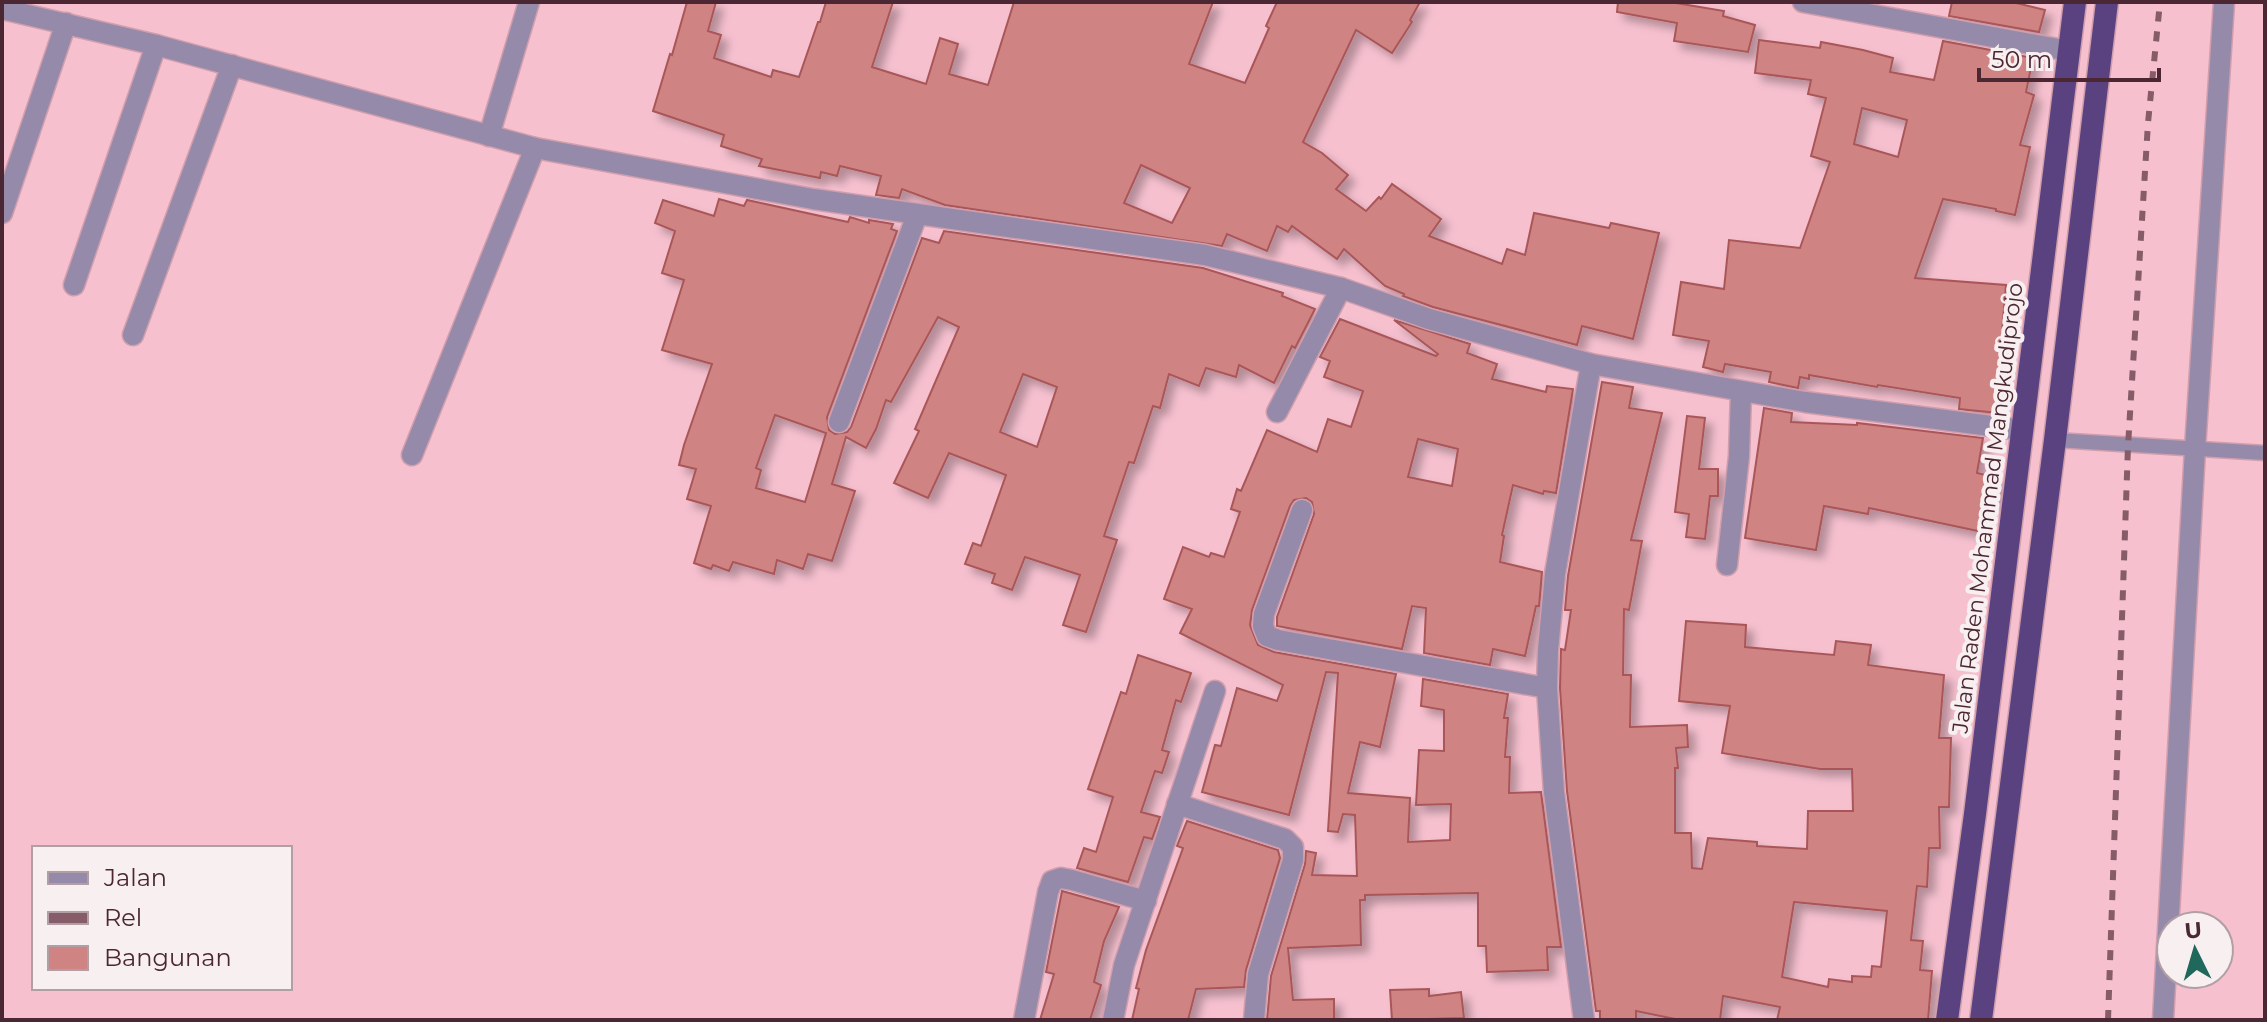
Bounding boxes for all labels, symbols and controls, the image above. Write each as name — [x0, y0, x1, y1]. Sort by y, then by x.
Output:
scale bar — [1979, 32, 2159, 82]
text: 50 m — [1991, 45, 2052, 74]
street label: Jalan Raden Mohammad Mangkudiprojo — [1946, 281, 2029, 736]
legend — [32, 846, 292, 990]
text: Jalan — [103, 863, 167, 892]
text: Rel — [104, 903, 142, 932]
north arrow — [2155, 910, 2235, 990]
text: U — [2183, 916, 2203, 945]
text: Bangunan — [104, 943, 232, 972]

